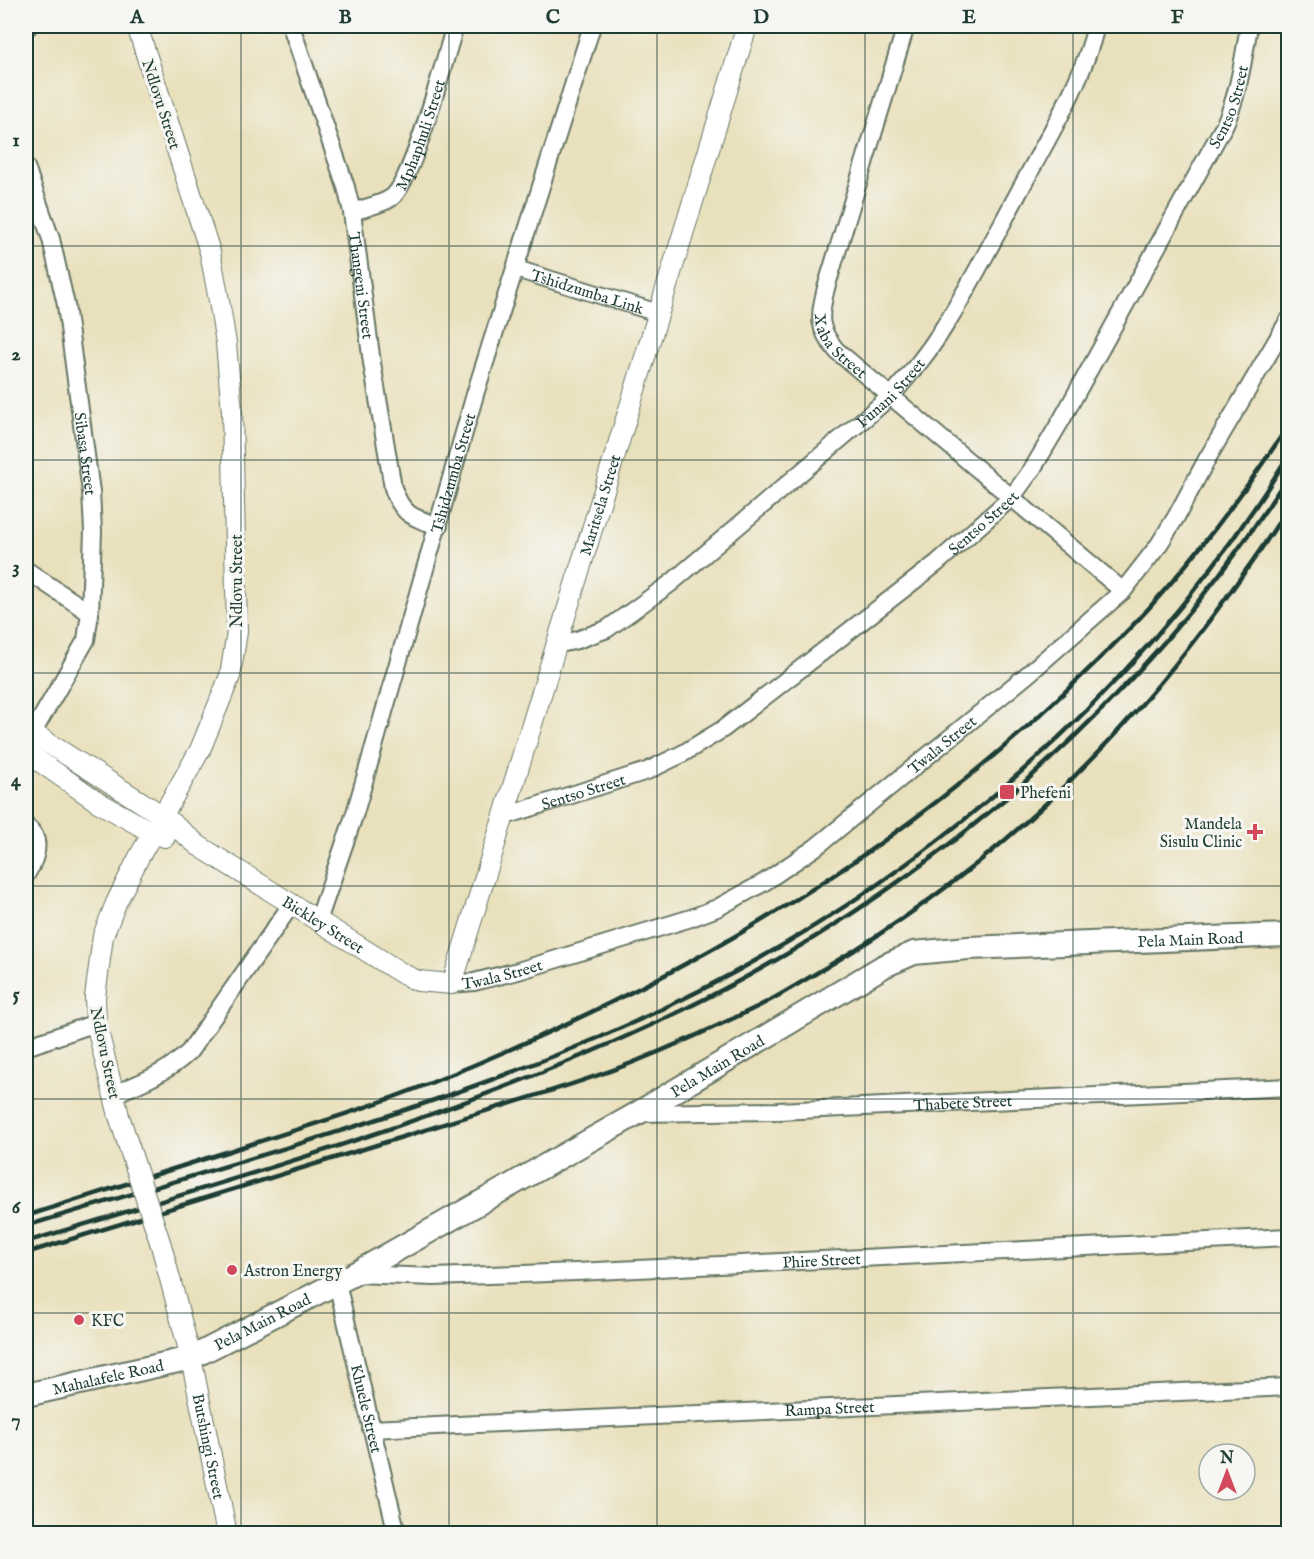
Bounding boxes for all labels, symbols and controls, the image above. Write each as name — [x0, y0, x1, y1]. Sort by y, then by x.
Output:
text: A — [129, 5, 145, 30]
text: B — [338, 5, 352, 30]
text: C — [546, 5, 560, 30]
text: D — [753, 5, 769, 30]
text: E — [962, 5, 976, 30]
text: F — [1171, 5, 1184, 30]
street label: Ndlovu Street — [136, 57, 184, 153]
street label: Sentso Street — [1206, 63, 1254, 153]
street label: Mphaphuli Street — [392, 77, 451, 195]
text: 1 — [12, 128, 20, 153]
street label: Thangeni Street — [343, 231, 377, 341]
street label: Tshidzumba Link — [528, 266, 646, 320]
street label: Xaba Street — [809, 313, 870, 384]
text: 2 — [11, 342, 21, 367]
street label: Funani Street — [853, 355, 931, 433]
street label: Sibasa Street — [68, 411, 99, 496]
street label: Tshidzumba Street — [428, 411, 481, 536]
street label: Maritsela Street — [576, 452, 627, 559]
street label: Sentso Street — [945, 488, 1025, 560]
street label: Ndlovu Street — [228, 534, 248, 628]
text: 3 — [12, 555, 20, 580]
street label: Twala Street — [905, 712, 982, 780]
text: 4 — [11, 768, 22, 793]
street label: Sentso Street — [539, 770, 629, 816]
marker: Phefeni — [998, 783, 1016, 801]
place label: Phefeni — [1020, 784, 1071, 804]
place label: Mandela Sisulu Clinic — [1160, 815, 1242, 853]
marker: Mandela Sisulu Clinic — [1246, 823, 1264, 841]
street label: Bickley Street — [278, 893, 367, 959]
street label: Pela Main Road — [1137, 929, 1244, 953]
street label: Twala Street — [461, 956, 546, 995]
text: 5 — [12, 982, 20, 1007]
street label: Ndlovu Street — [85, 1006, 124, 1102]
street label: Pela Main Road — [668, 1032, 769, 1103]
street label: Thabete Street — [913, 1092, 1013, 1117]
text: 6 — [12, 1195, 22, 1220]
street label: Phire Street — [782, 1250, 862, 1274]
place label: Astron Energy — [243, 1262, 342, 1282]
marker: Astron Energy — [225, 1263, 239, 1277]
street label: Pela Main Road — [211, 1290, 315, 1356]
place label: KFC — [91, 1312, 124, 1332]
marker: KFC — [72, 1313, 86, 1327]
street label: Mahalafele Road — [51, 1356, 166, 1401]
street label: Khuele Street — [345, 1363, 385, 1456]
street label: Butshingi Street — [187, 1392, 228, 1502]
street label: Rampa Street — [784, 1398, 876, 1422]
text: 7 — [11, 1408, 21, 1433]
north arrow — [1197, 1442, 1257, 1502]
text: N — [1219, 1449, 1234, 1469]

